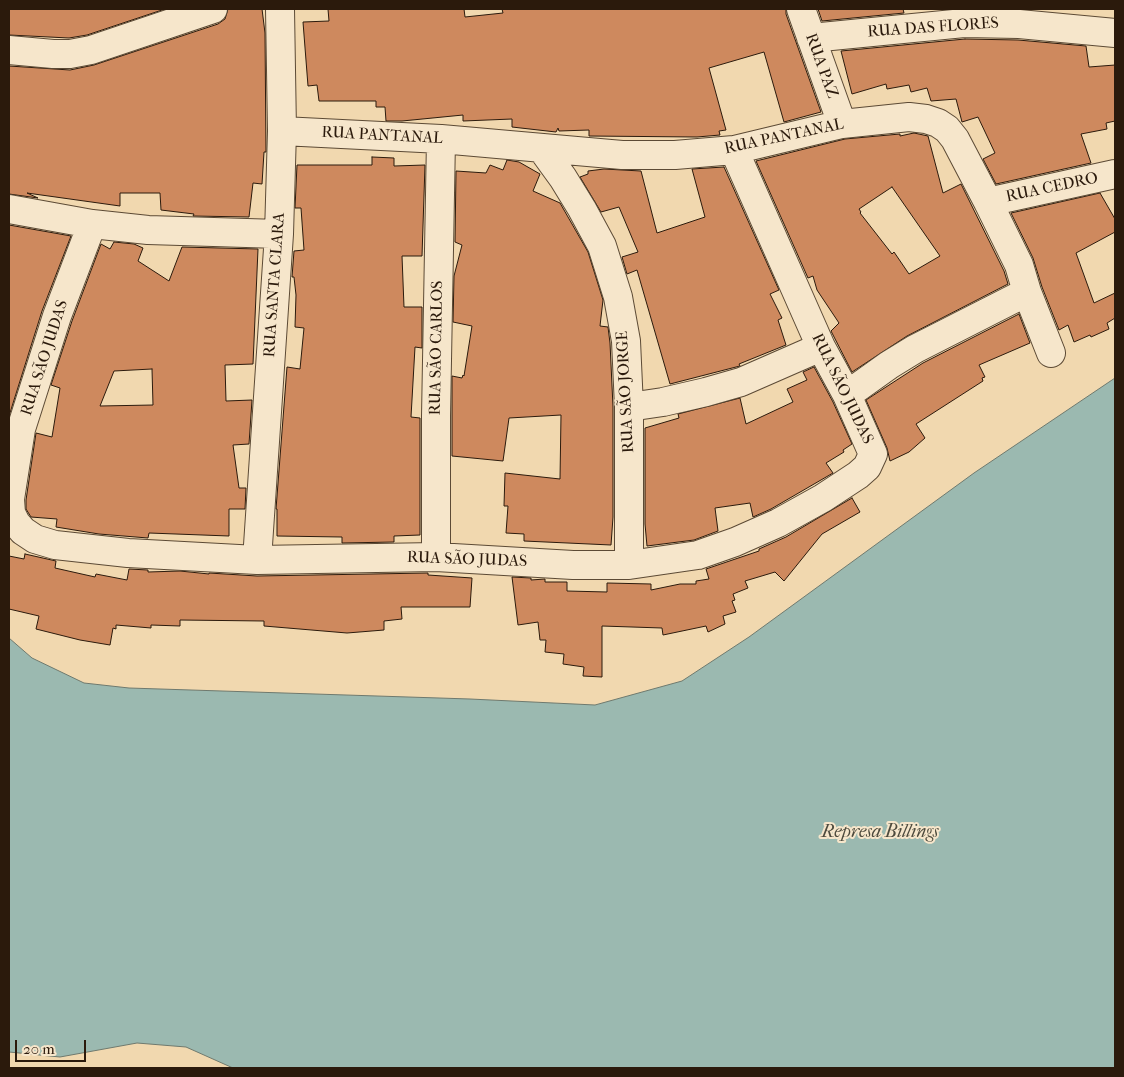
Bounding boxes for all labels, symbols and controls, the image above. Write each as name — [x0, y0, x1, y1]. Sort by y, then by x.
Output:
street label: RUA DAS FLORES — [867, 14, 999, 42]
street label: RUA PAZ — [800, 31, 842, 101]
street label: RUA PANTANAL — [723, 115, 845, 159]
street label: RUA PANTANAL — [321, 123, 443, 149]
street label: RUA CEDRO — [1004, 169, 1100, 207]
street label: RUA SANTA CLARA — [260, 212, 290, 358]
street label: RUA SÃO CARLOS — [426, 280, 448, 416]
street label: RUA SÃO JUDAS — [17, 298, 73, 418]
street label: RUA SÃO JORGE — [613, 330, 639, 454]
street label: RUA SÃO JUDAS — [807, 331, 877, 447]
street label: RUA SÃO JUDAS — [406, 548, 528, 572]
water label: Represa Billings — [821, 822, 939, 844]
scale bar — [18, 1030, 89, 1062]
text: 20 m — [23, 1040, 55, 1058]

